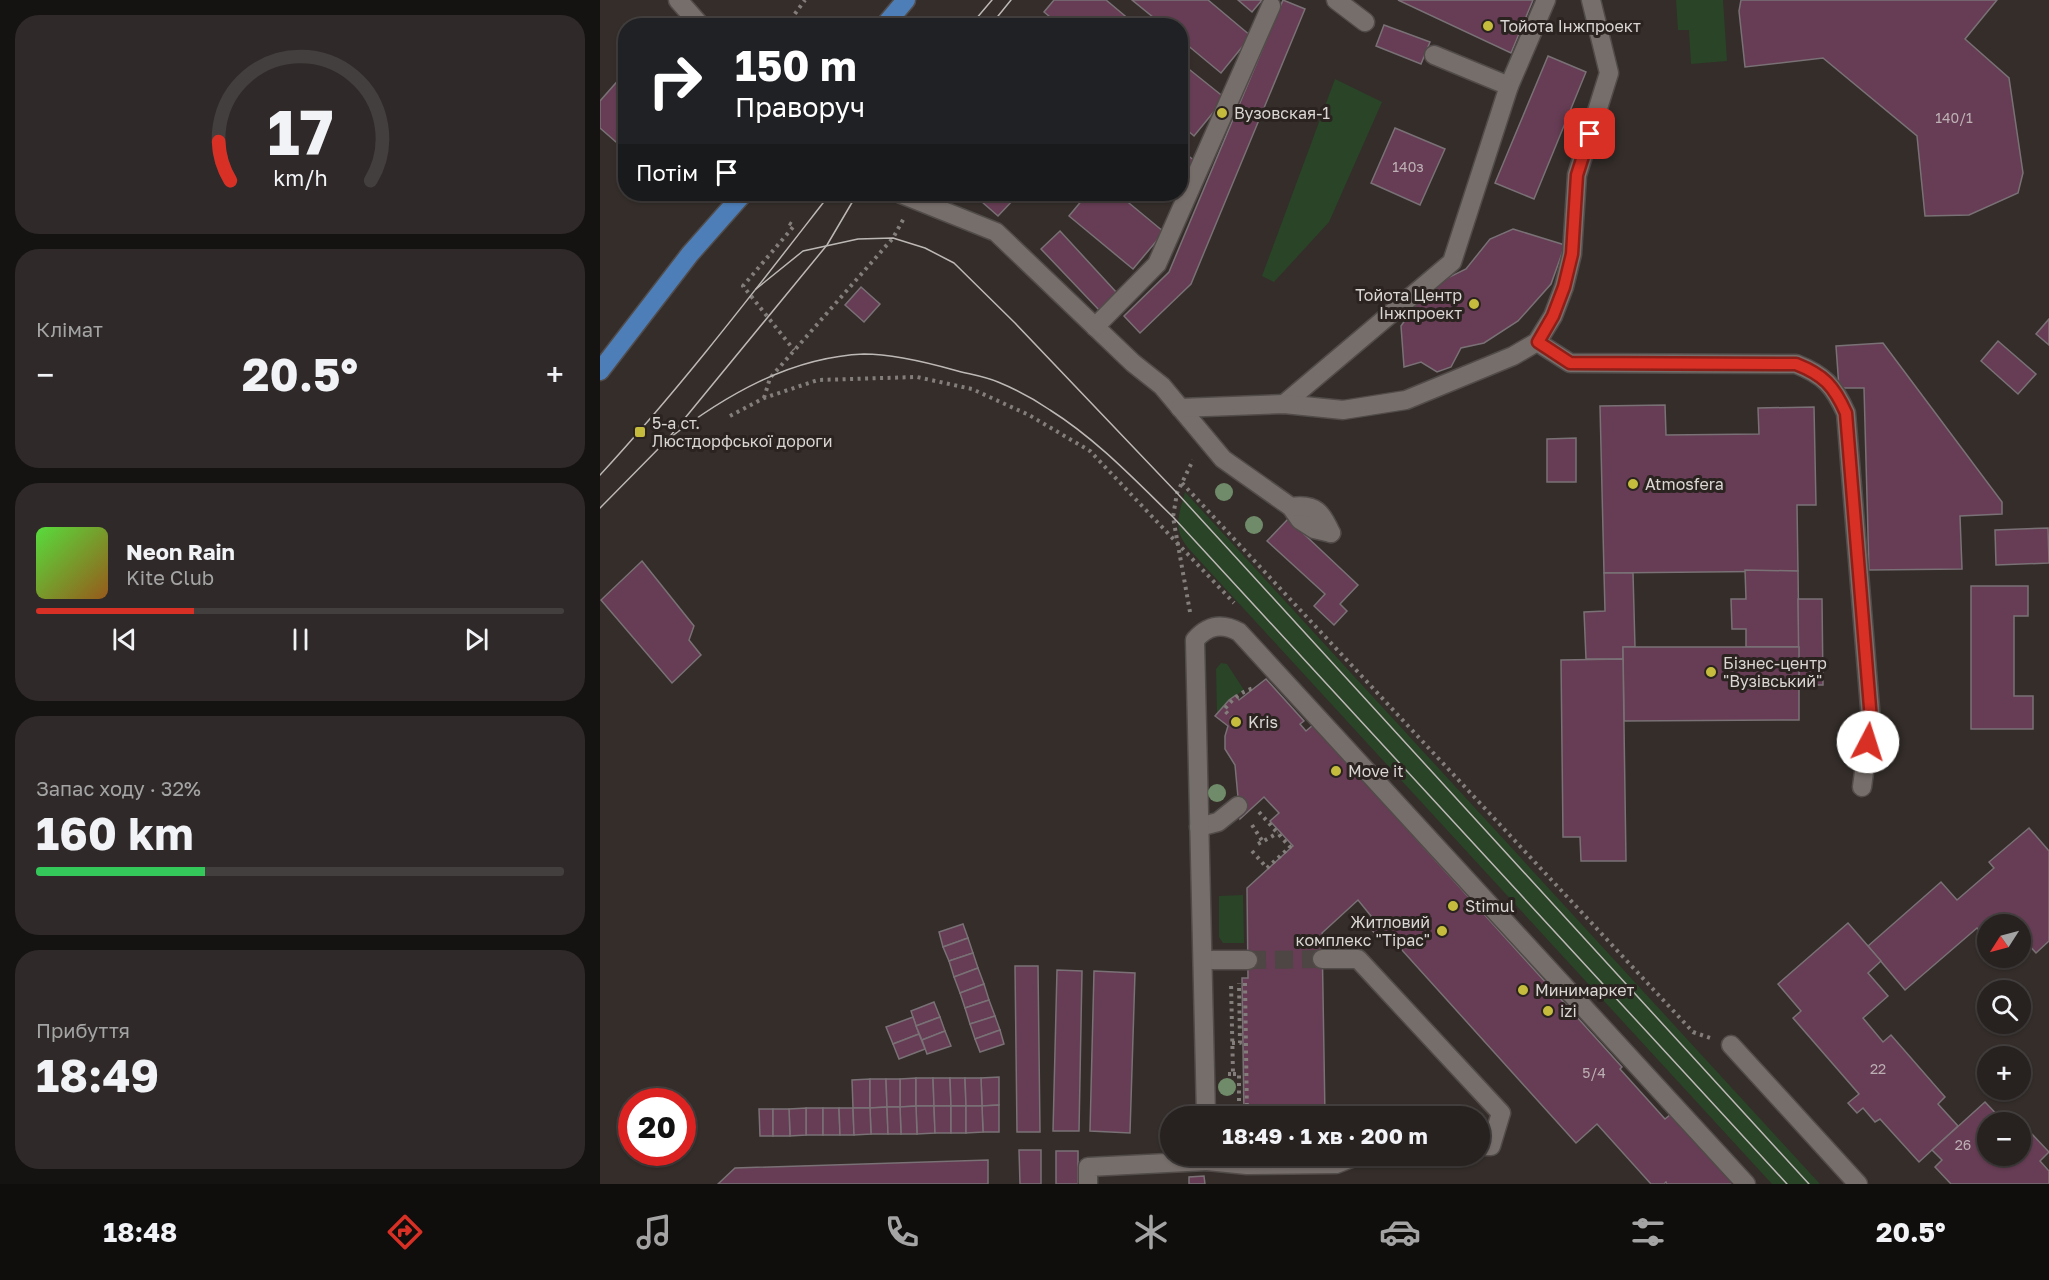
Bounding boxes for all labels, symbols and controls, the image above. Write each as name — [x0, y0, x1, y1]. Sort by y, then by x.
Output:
place label: Тойота Інжпроект — [1500, 16, 1641, 36]
marker: Тойота Інжпроект — [1481, 19, 1495, 33]
text: 150 m — [735, 40, 857, 90]
icon: right — [636, 42, 714, 120]
text: Праворуч — [735, 91, 865, 123]
text: 17 — [267, 95, 333, 170]
place label: Вузовская-1 — [1234, 103, 1330, 123]
marker: Вузовская-1 — [1215, 106, 1229, 120]
pin — [1564, 108, 1615, 159]
house number: 140/1 — [1935, 109, 1973, 126]
icon: arrive — [1573, 117, 1606, 150]
icon: arrive — [710, 156, 743, 189]
house number: 140з — [1392, 158, 1424, 175]
text: Потім — [636, 159, 698, 186]
text: km/h — [273, 166, 327, 192]
place label: Тойота Центр Інжпроект — [1355, 285, 1462, 323]
marker: Тойота Центр Інжпроект — [1467, 297, 1481, 311]
text: Клімат — [36, 317, 103, 341]
text: 20.5° — [242, 347, 358, 401]
text: − — [36, 355, 54, 394]
text: + — [546, 355, 564, 394]
place label: 5-а ст. Люстдорфської дороги — [652, 413, 832, 451]
marker: 5-а ст. Люстдорфської дороги — [633, 425, 647, 439]
place label: Atmosfera — [1645, 474, 1724, 494]
marker: Atmosfera — [1626, 477, 1640, 491]
text: Neon Rain — [126, 538, 235, 565]
text: Kite Club — [126, 565, 214, 589]
icon: previous — [108, 623, 141, 656]
icon: pause — [284, 623, 317, 656]
icon: next — [460, 623, 493, 656]
place label: Бізнес-центр "Вузівський" — [1723, 653, 1827, 691]
marker: Бізнес-центр "Вузівський" — [1704, 665, 1718, 679]
position arrow — [1836, 710, 1900, 774]
place label: Kris — [1248, 712, 1278, 732]
marker: Kris — [1229, 715, 1243, 729]
place label: Move it — [1348, 761, 1404, 781]
marker: Move it — [1329, 764, 1343, 778]
text: Запас ходу · 32% — [36, 776, 201, 800]
text: 160 km — [36, 806, 194, 860]
place label: Stimul — [1465, 896, 1515, 916]
marker: Stimul — [1446, 899, 1460, 913]
place label: Житловий комплекс "Тірас" — [1296, 912, 1430, 950]
north arrow — [1977, 914, 2031, 968]
map controls — [1977, 914, 2031, 1166]
marker: Житловий комплекс "Тірас" — [1435, 924, 1449, 938]
place label: Минимаркет — [1535, 980, 1634, 1000]
button: search — [1977, 980, 2031, 1034]
marker: Минимаркет — [1516, 983, 1530, 997]
place label: izi — [1560, 1001, 1577, 1021]
marker: izi — [1541, 1004, 1555, 1018]
text: Прибуття — [36, 1018, 130, 1042]
button: + — [1977, 1046, 2031, 1100]
text: 18:49 — [36, 1048, 159, 1102]
house number: 22 — [1870, 1060, 1886, 1077]
house number: 5/4 — [1582, 1064, 1606, 1081]
speed limit sign: 20 — [618, 1088, 696, 1166]
button: − — [1977, 1112, 2031, 1166]
text: 18:49 · 1 хв · 200 m — [1222, 1122, 1428, 1149]
house number: 26 — [1955, 1136, 1971, 1153]
icon: directions — [384, 1211, 426, 1253]
icon: music — [633, 1211, 675, 1253]
icon: phone — [881, 1211, 923, 1253]
icon: climate — [1130, 1211, 1172, 1253]
icon: car — [1379, 1211, 1421, 1253]
icon: filters — [1627, 1211, 1669, 1253]
text: 18:48 — [103, 1216, 177, 1248]
text: 20.5° — [1876, 1216, 1946, 1248]

